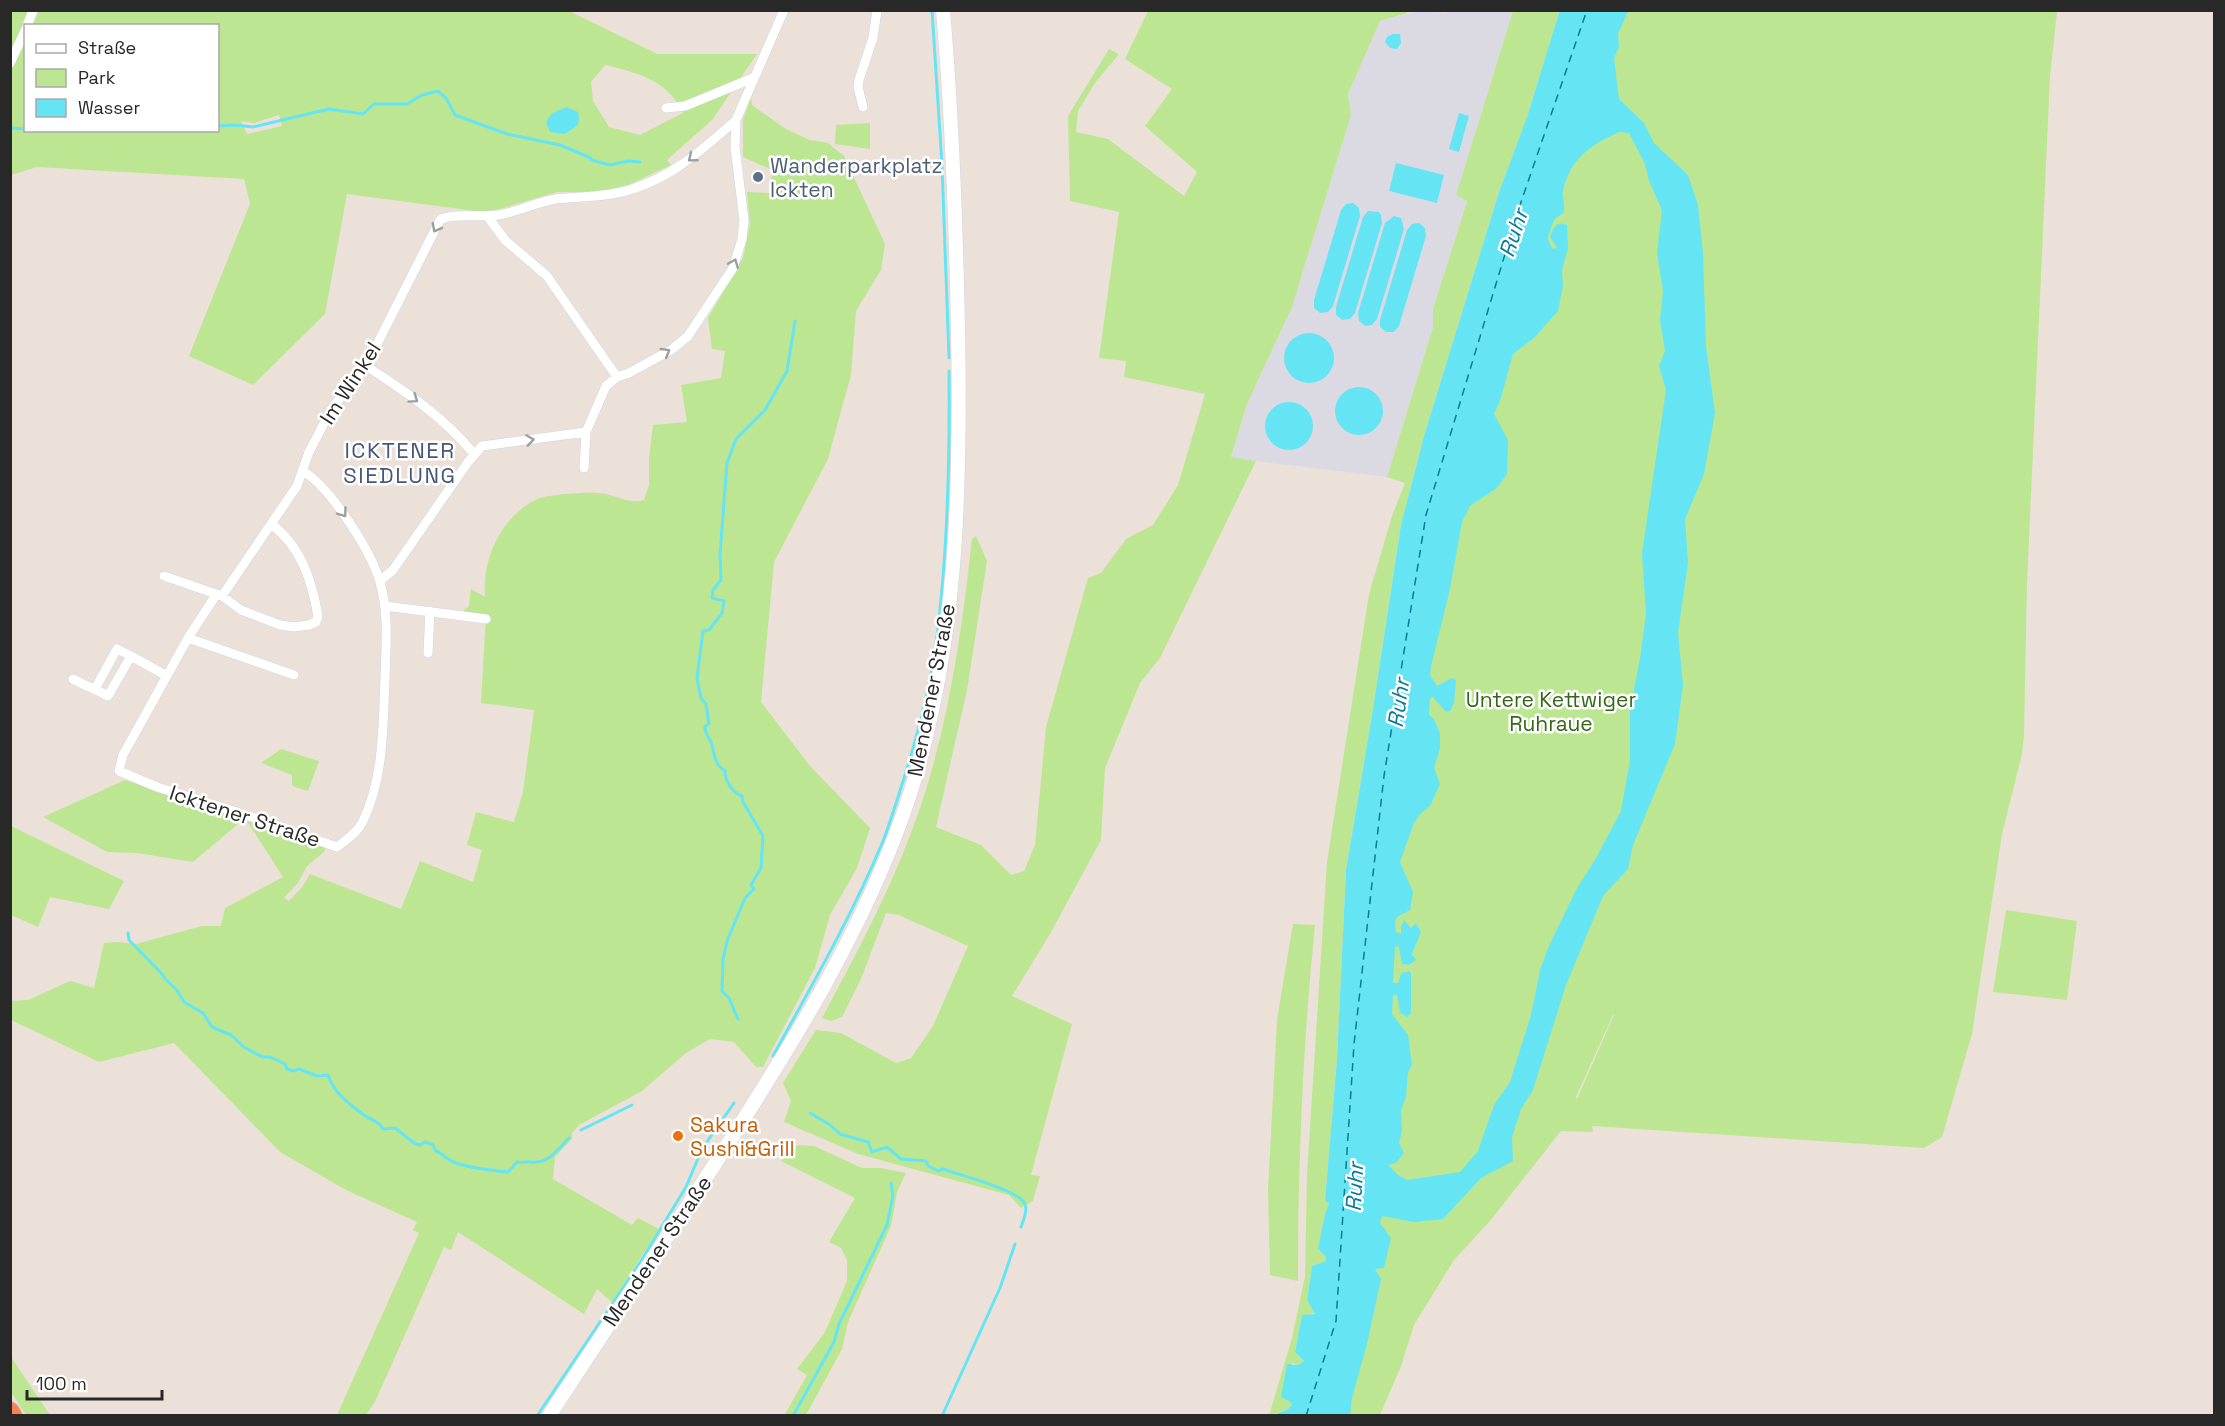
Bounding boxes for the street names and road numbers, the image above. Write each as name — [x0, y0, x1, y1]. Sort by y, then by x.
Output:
street label: Im Winkel — [313, 337, 387, 429]
street label: Mendener Straße — [901, 601, 961, 779]
street label: Icktener Straße — [166, 779, 324, 853]
street label: Mendener Straße — [597, 1171, 717, 1331]

